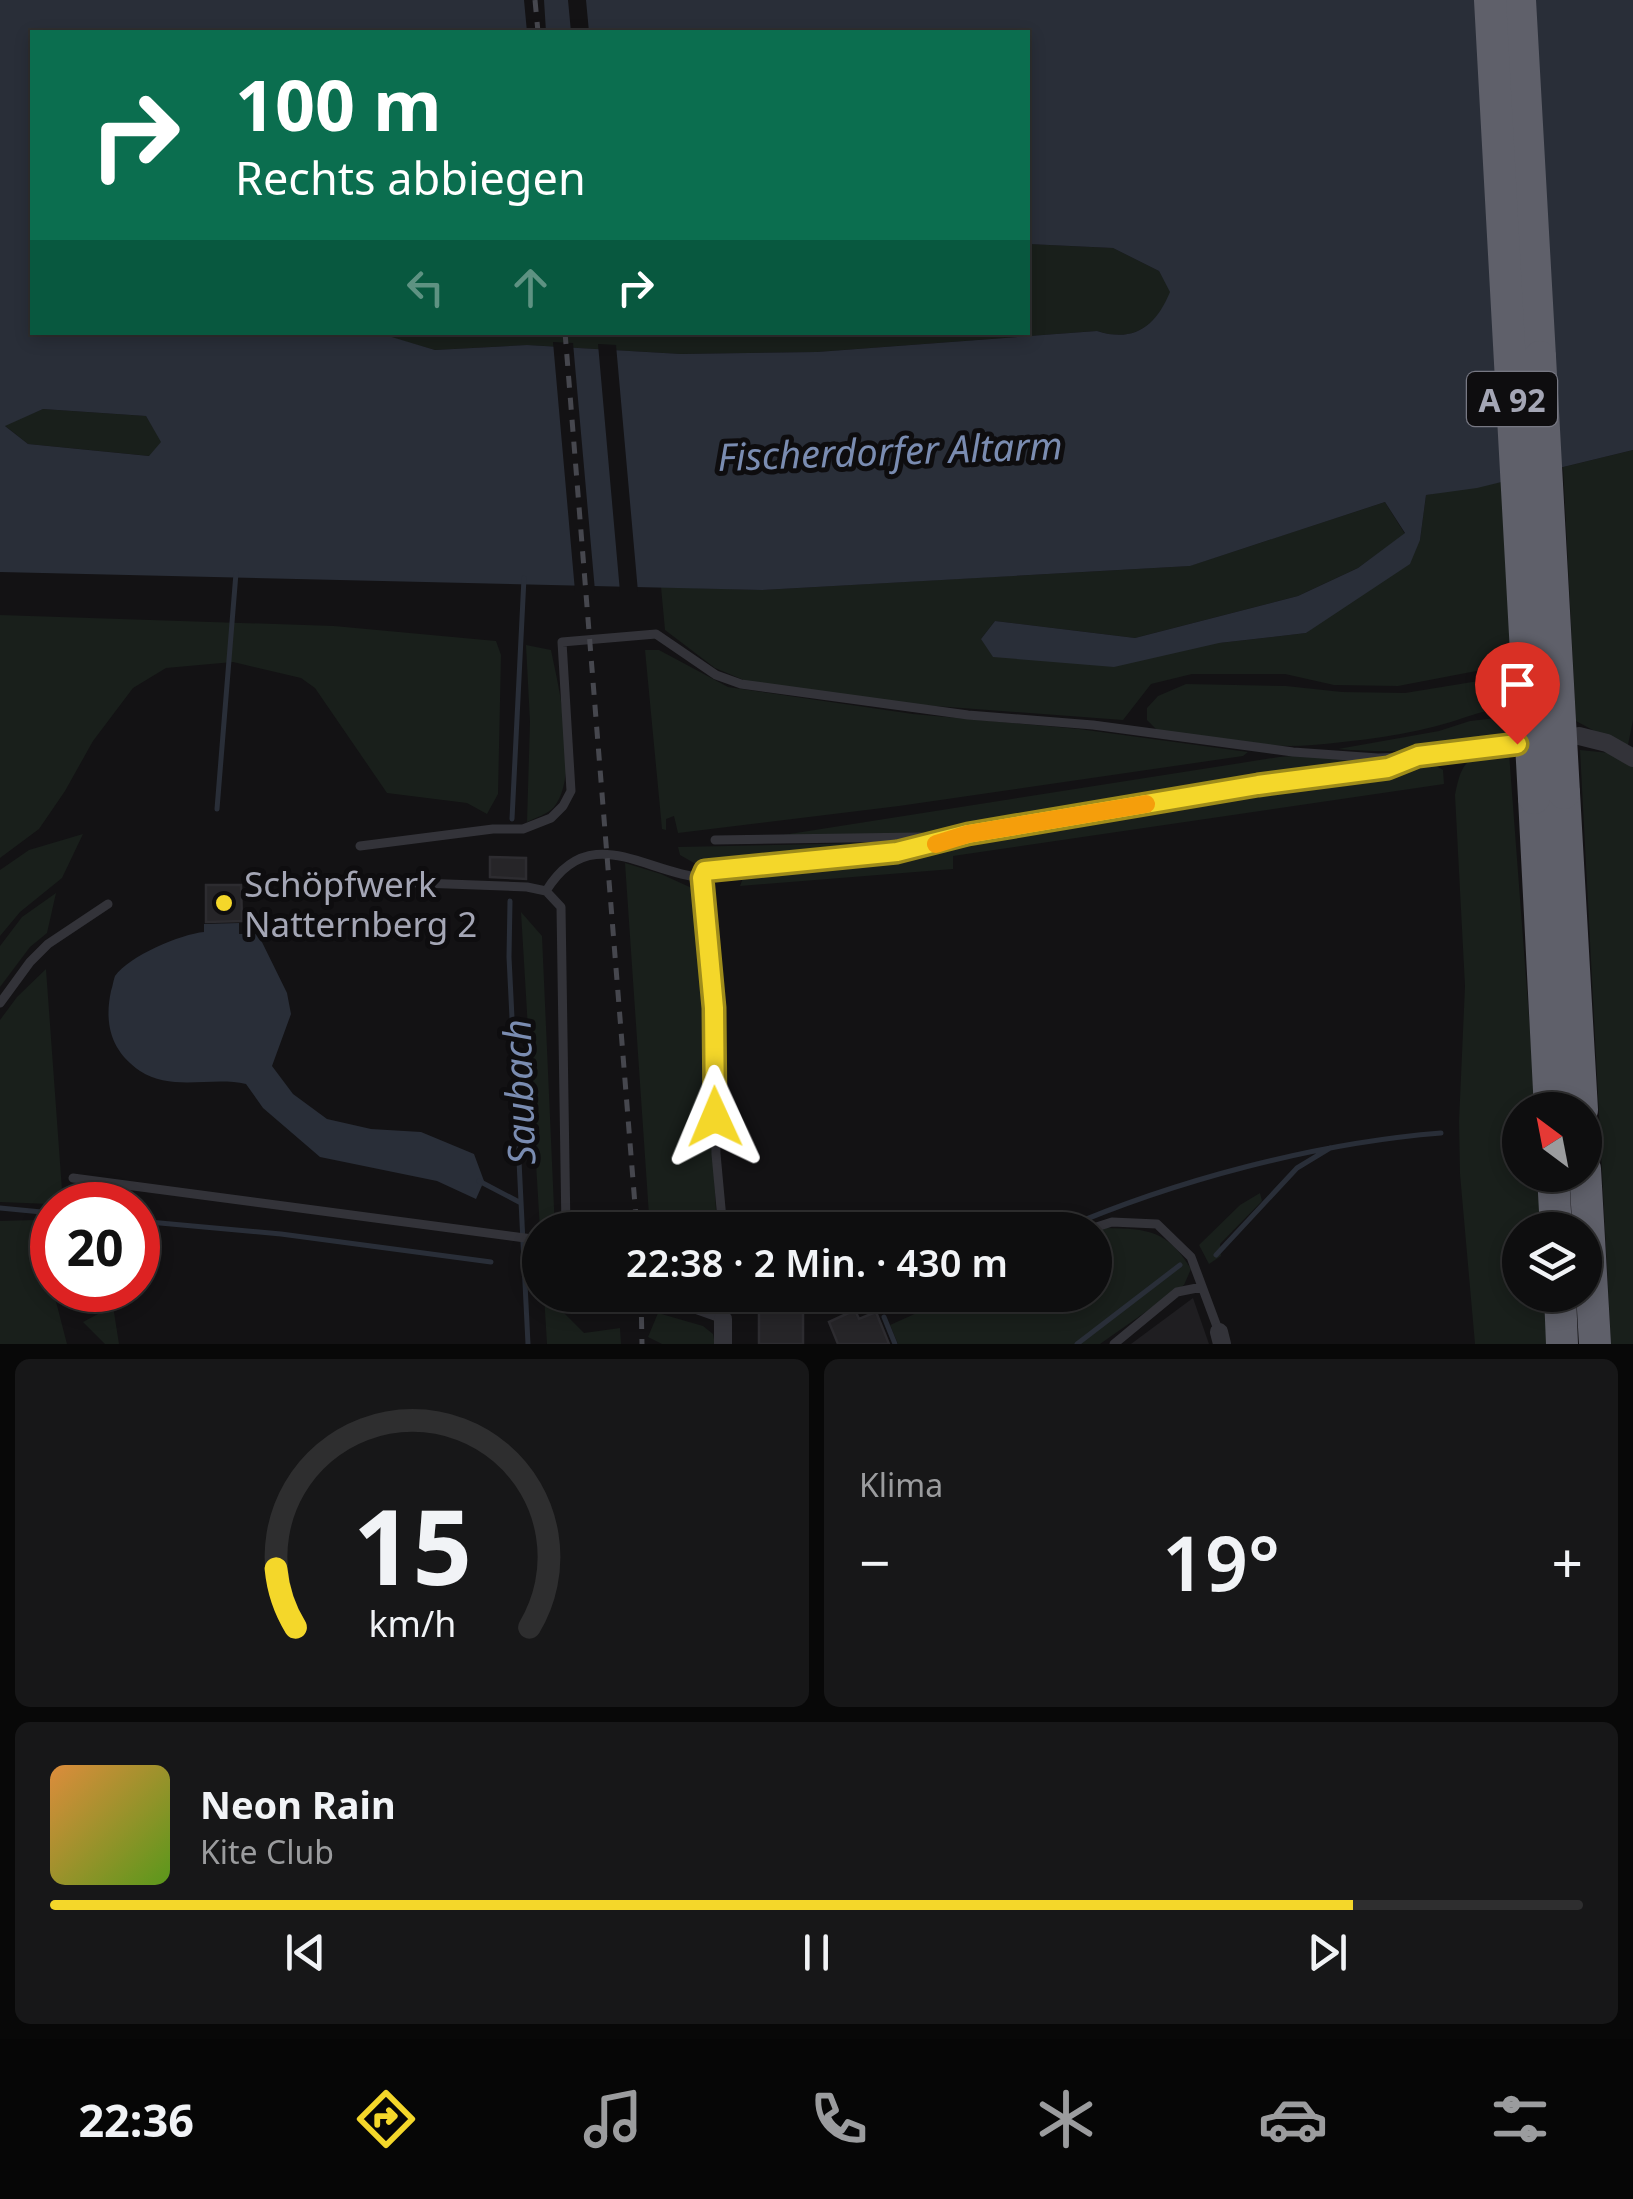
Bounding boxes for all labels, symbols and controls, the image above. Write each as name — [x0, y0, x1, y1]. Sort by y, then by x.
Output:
text: 100 m — [235, 56, 442, 152]
icon: right — [70, 70, 200, 200]
text: Rechts abbiegen — [235, 147, 586, 208]
icon: left — [398, 260, 453, 315]
icon: ahead — [503, 260, 558, 315]
icon: right — [608, 260, 663, 315]
road number: A 92 — [1467, 372, 1557, 426]
water label: Fischerdorfer Altarm — [717, 418, 1063, 482]
pin — [1475, 642, 1560, 745]
icon: arrive — [1490, 657, 1545, 712]
place label: Schöpfwerk Natternberg 2 — [244, 860, 477, 947]
marker: Schöpfwerk Natternberg 2 — [213, 892, 235, 914]
water label: Saubach — [489, 1018, 547, 1166]
position arrow — [663, 1065, 767, 1169]
north arrow — [1502, 1092, 1602, 1192]
map controls — [1502, 1092, 1602, 1312]
speed limit sign: 20 — [30, 1182, 160, 1312]
button: layers — [1502, 1212, 1602, 1312]
text: 22:38 · 2 Min. · 430 m — [626, 1236, 1008, 1288]
text: Klima — [859, 1463, 943, 1506]
text: 15 — [353, 1474, 471, 1615]
text: 19° — [1162, 1511, 1280, 1613]
text: − — [859, 1524, 890, 1599]
text: + — [1552, 1524, 1583, 1599]
text: km/h — [368, 1599, 456, 1647]
text: Neon Rain — [200, 1778, 396, 1830]
text: Kite Club — [200, 1830, 334, 1873]
icon: previous — [278, 1925, 333, 1980]
icon: pause — [789, 1925, 844, 1980]
icon: next — [1300, 1925, 1355, 1980]
icon: directions — [351, 2084, 421, 2154]
icon: music — [578, 2084, 648, 2154]
icon: phone — [804, 2084, 874, 2154]
icon: climate — [1031, 2084, 1101, 2154]
icon: car — [1258, 2084, 1328, 2154]
icon: filters — [1485, 2084, 1555, 2154]
text: 22:36 — [78, 2089, 194, 2150]

